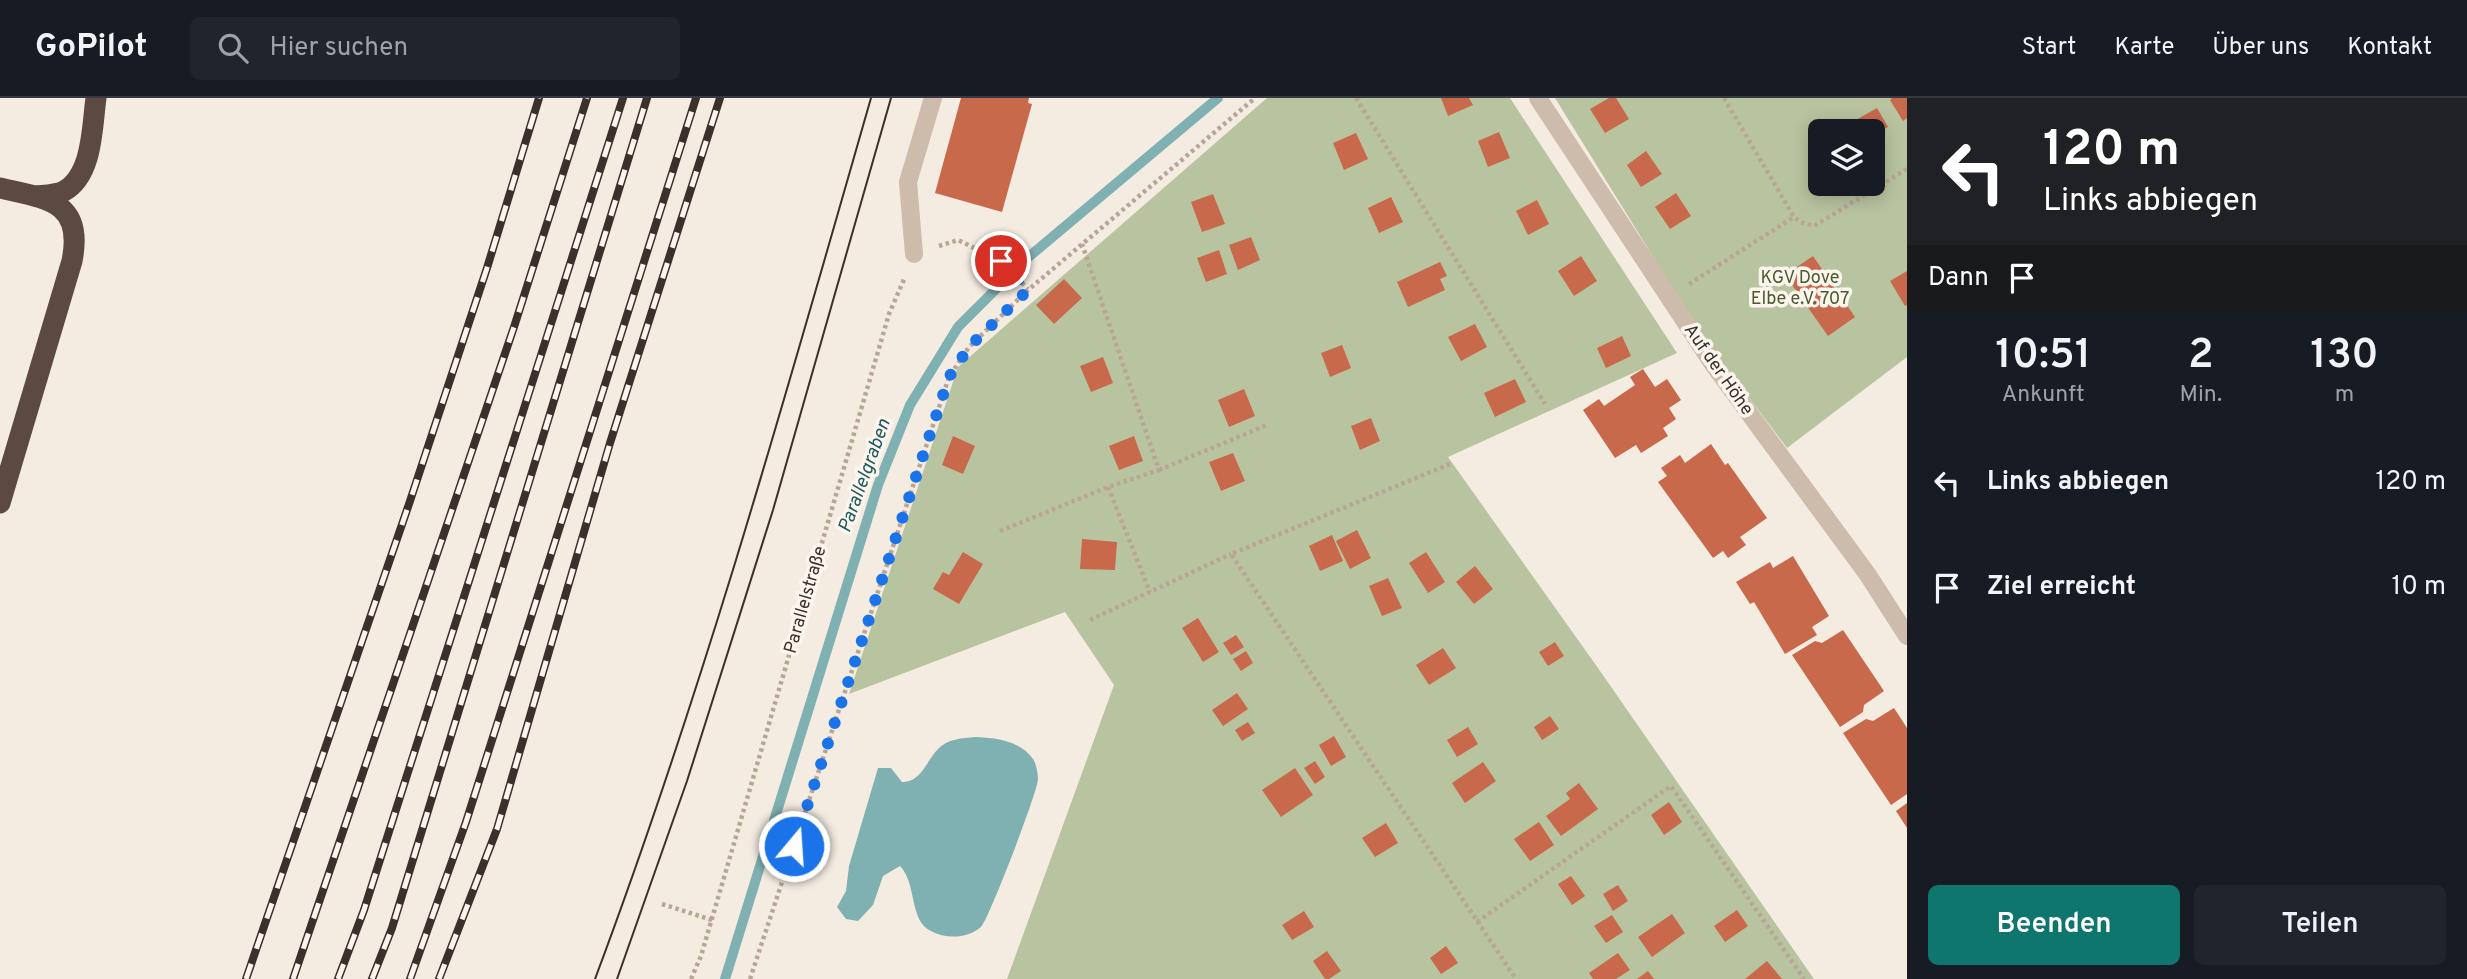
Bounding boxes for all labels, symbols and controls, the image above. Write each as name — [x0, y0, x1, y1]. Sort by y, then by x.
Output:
search box — [190, 17, 680, 80]
text: GoPilot — [35, 27, 148, 69]
icon: search — [214, 29, 252, 67]
text: Hier suchen — [270, 32, 408, 65]
text: Start — [2022, 33, 2076, 63]
text: Karte — [2114, 33, 2174, 63]
text: Über uns — [2212, 33, 2309, 63]
text: Kontakt — [2347, 33, 2432, 63]
map controls — [1808, 119, 1885, 196]
button: layers — [1808, 119, 1885, 196]
text: 120 m — [2043, 121, 2180, 183]
icon: left — [1928, 126, 2019, 217]
text: Links abbiegen — [2043, 182, 2258, 222]
pin — [971, 231, 1031, 291]
icon: arrive — [982, 242, 1020, 280]
icon: arrive — [2003, 259, 2041, 297]
text: Dann — [1928, 262, 1989, 295]
park label: KGV Dove Elbe e.V. 707 — [1751, 267, 1849, 311]
street label: Auf der Höhe — [1678, 320, 1758, 420]
text: 10:51 — [1995, 330, 2091, 383]
text: 2 — [2188, 330, 2214, 383]
text: 130 — [2310, 330, 2379, 383]
text: Ankunft — [2002, 381, 2085, 410]
text: Min. — [2179, 381, 2222, 410]
text: m — [2335, 381, 2354, 410]
water label: Parallelgraben — [833, 415, 897, 536]
icon: left — [1928, 464, 1966, 502]
text: Links abbiegen — [1987, 466, 2169, 499]
text: 120 m — [2376, 466, 2446, 499]
street label: Parallelstraße — [780, 544, 832, 656]
icon: arrive — [1928, 569, 1966, 607]
text: Ziel erreicht — [1987, 571, 2136, 604]
text: 10 m — [2391, 571, 2446, 604]
position arrow — [757, 809, 831, 883]
button: Beenden — [1928, 885, 2180, 965]
button: Teilen — [2194, 885, 2446, 965]

